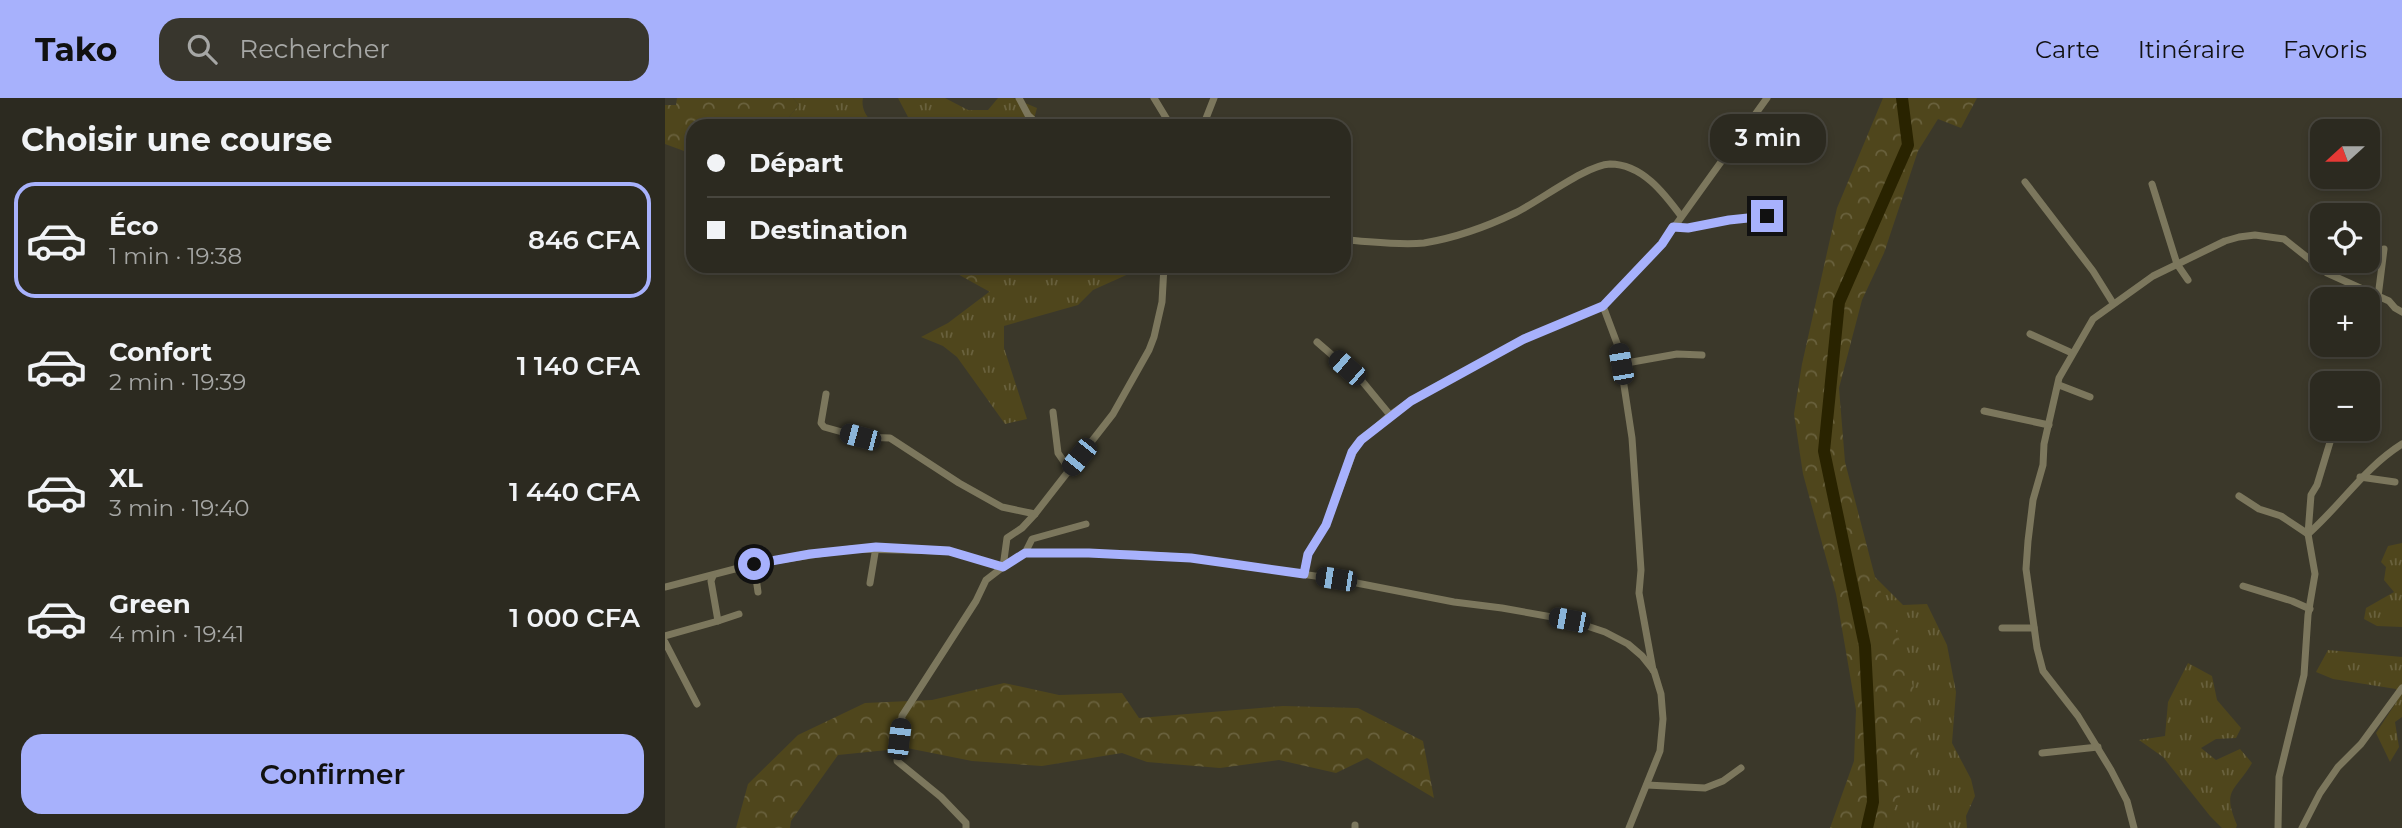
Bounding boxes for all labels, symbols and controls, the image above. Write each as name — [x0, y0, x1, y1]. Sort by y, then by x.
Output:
search box — [159, 18, 649, 81]
text: Tako — [35, 29, 117, 69]
icon: search — [183, 30, 221, 68]
text: Rechercher — [239, 33, 390, 65]
text: Carte — [2035, 35, 2100, 64]
text: Itinéraire — [2138, 35, 2245, 64]
text: Favoris — [2283, 35, 2367, 64]
callout: 3 min — [1709, 115, 1825, 164]
north arrow — [2310, 119, 2380, 189]
map controls — [2310, 119, 2380, 441]
text: Choisir une course — [21, 120, 333, 159]
text: 3 min — [1735, 124, 1801, 152]
text: Départ — [749, 147, 844, 179]
route end — [1751, 200, 1783, 232]
button: locate — [2310, 203, 2380, 273]
icon: car — [25, 209, 88, 272]
text: Éco — [109, 210, 159, 242]
text: Destination — [749, 214, 908, 246]
text: 846 CFA — [528, 224, 640, 256]
text: 1 min · 19:38 — [109, 242, 242, 270]
button: + — [2310, 287, 2380, 357]
icon: car — [25, 335, 88, 398]
text: Confort — [109, 336, 212, 368]
car — [1608, 341, 1635, 387]
car — [1325, 346, 1370, 390]
text: 1 140 CFA — [517, 350, 640, 382]
text: 2 min · 19:39 — [109, 368, 246, 396]
button: − — [2310, 371, 2380, 441]
car — [837, 421, 884, 453]
car — [1058, 434, 1101, 480]
icon: car — [25, 461, 88, 524]
text: XL — [109, 462, 143, 494]
text: 1 440 CFA — [509, 476, 640, 508]
text: 3 min · 19:40 — [109, 494, 250, 522]
route start — [738, 548, 770, 580]
car — [1314, 565, 1359, 593]
icon: car — [25, 587, 88, 650]
text: Green — [109, 588, 191, 620]
text: 1 000 CFA — [509, 602, 640, 634]
car — [1547, 606, 1592, 634]
text: 4 min · 19:41 — [109, 620, 244, 648]
car — [887, 717, 912, 761]
button: Confirmer — [21, 734, 644, 814]

